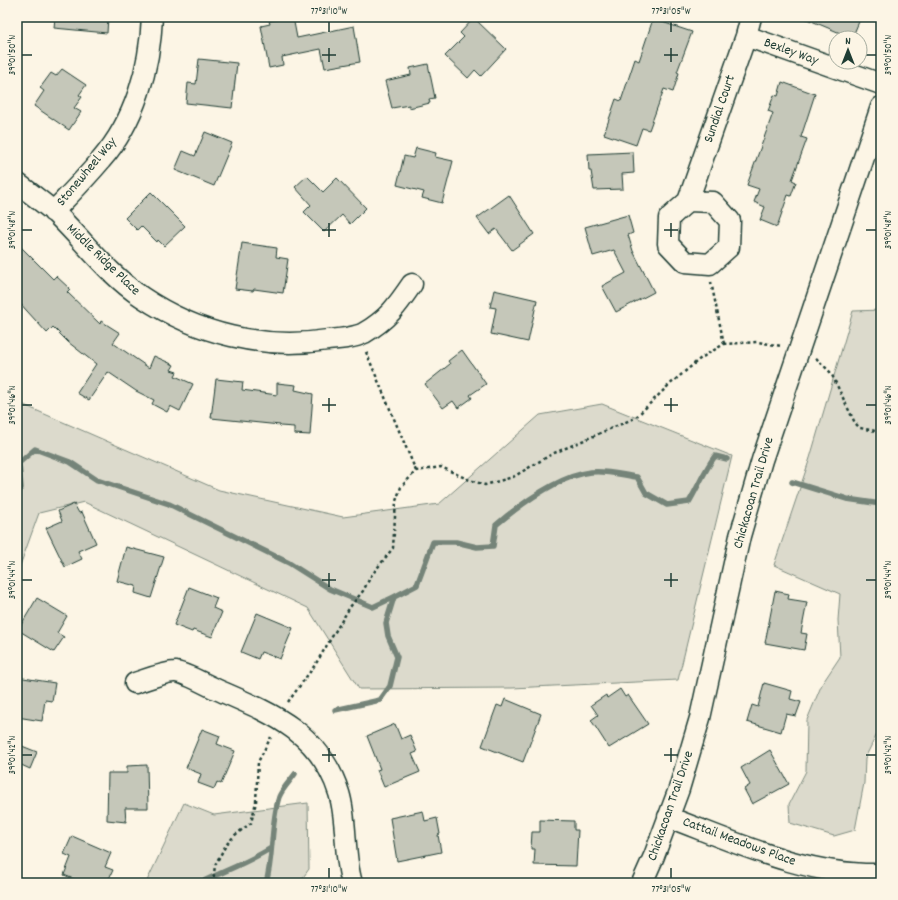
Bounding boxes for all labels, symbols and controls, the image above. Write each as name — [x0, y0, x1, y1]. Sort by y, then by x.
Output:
text: 77°31'10"W — [311, 5, 347, 19]
text: 77°31'05"W — [652, 5, 691, 19]
north arrow — [828, 30, 868, 70]
street label: Bexley Way — [761, 33, 821, 71]
text: N — [845, 34, 851, 50]
text: 39°01'50"N — [6, 35, 20, 75]
text: 39°01'50"N — [882, 35, 896, 75]
street label: Sundial Court — [699, 72, 741, 146]
street label: Stonewheel Way — [52, 133, 122, 211]
text: 39°01'48"N — [6, 211, 20, 249]
text: 39°01'48"N — [882, 211, 896, 249]
street label: Middle Ridge Place — [61, 219, 145, 301]
text: 39°01'46"N — [6, 385, 20, 425]
text: 39°01'46"N — [882, 385, 896, 425]
street label: Chickacoan Trail Drive — [728, 435, 780, 551]
text: 39°01'44"N — [6, 561, 20, 599]
text: 39°01'44"N — [882, 561, 896, 599]
text: 39°01'42"N — [6, 736, 20, 774]
text: 39°01'42"N — [882, 736, 896, 774]
street label: Chickacoan Trail Drive — [643, 748, 699, 864]
street label: Cattail Meadows Place — [679, 812, 799, 872]
text: 77°31'10"W — [311, 883, 347, 897]
text: 77°31'05"W — [652, 883, 691, 897]

